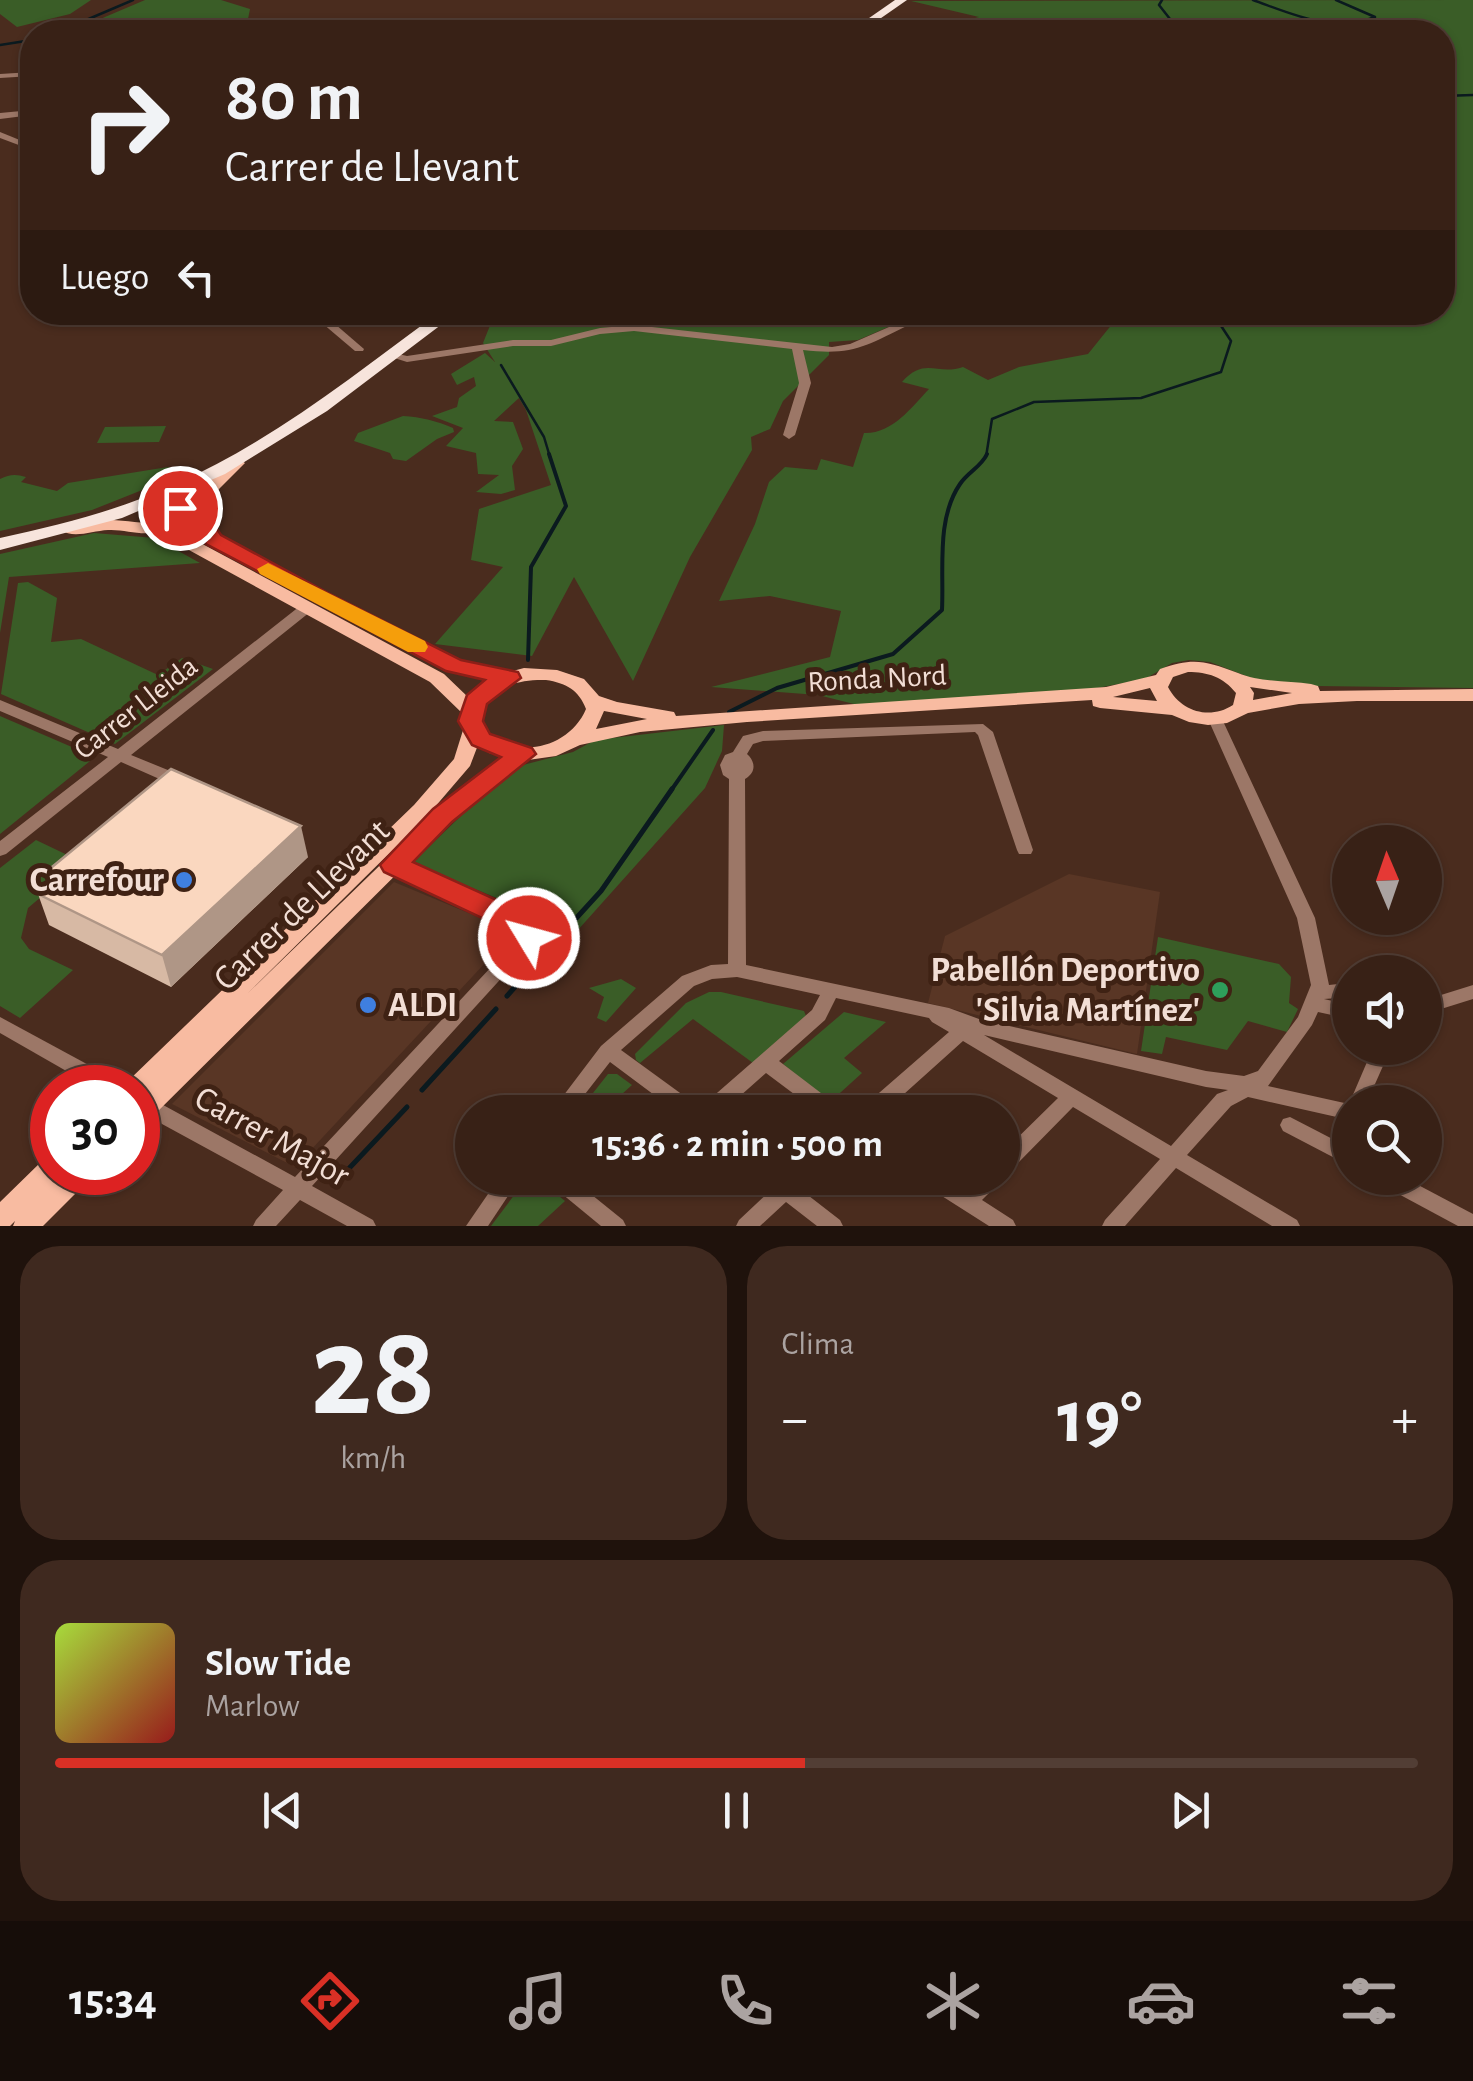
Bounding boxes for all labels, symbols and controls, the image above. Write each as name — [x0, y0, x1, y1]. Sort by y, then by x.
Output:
icon: right — [60, 60, 190, 190]
text: 80 m — [225, 63, 363, 133]
text: Carrer de Llevant — [225, 145, 519, 190]
icon: left — [169, 250, 224, 305]
text: Luego — [60, 259, 149, 297]
pin — [138, 466, 223, 551]
icon: arrive — [153, 481, 208, 536]
street label: Carrer Lleida — [69, 651, 203, 765]
street label: Ronda Nord — [807, 660, 947, 698]
street label: Carrer de Llevant — [208, 813, 396, 997]
north arrow — [1332, 825, 1442, 935]
map controls — [1332, 825, 1442, 1195]
place label: Carrefour — [30, 863, 164, 898]
marker: Carrefour — [173, 869, 195, 891]
position arrow — [477, 886, 581, 990]
place label: Pabellón Deportivo 'Silvia Martínez' — [930, 953, 1200, 1028]
button: sound — [1332, 955, 1442, 1065]
marker: Pabellón Deportivo 'Silvia Martínez' — [1209, 979, 1231, 1001]
place label: ALDI — [388, 988, 457, 1023]
marker: ALDI — [357, 994, 379, 1016]
speed limit sign: 30 — [30, 1065, 160, 1195]
street label: Carrer Major — [189, 1080, 356, 1194]
button: search — [1332, 1085, 1442, 1195]
text: 15:36 · 2 min · 500 m — [592, 1126, 883, 1164]
text: 28 — [311, 1309, 436, 1439]
text: Clima — [782, 1328, 854, 1360]
text: 19° — [1057, 1381, 1142, 1456]
text: − — [782, 1392, 808, 1447]
text: + — [1392, 1392, 1418, 1447]
text: km/h — [340, 1442, 406, 1474]
text: Slow Tide — [205, 1645, 351, 1683]
text: Marlow — [205, 1690, 300, 1722]
icon: previous — [255, 1783, 310, 1838]
icon: pause — [709, 1783, 764, 1838]
icon: next — [1163, 1783, 1218, 1838]
icon: directions — [295, 1966, 365, 2036]
icon: music — [503, 1966, 573, 2036]
icon: phone — [710, 1966, 780, 2036]
icon: climate — [918, 1966, 988, 2036]
icon: car — [1126, 1966, 1196, 2036]
icon: filters — [1334, 1966, 1404, 2036]
text: 15:34 — [69, 1978, 157, 2023]

